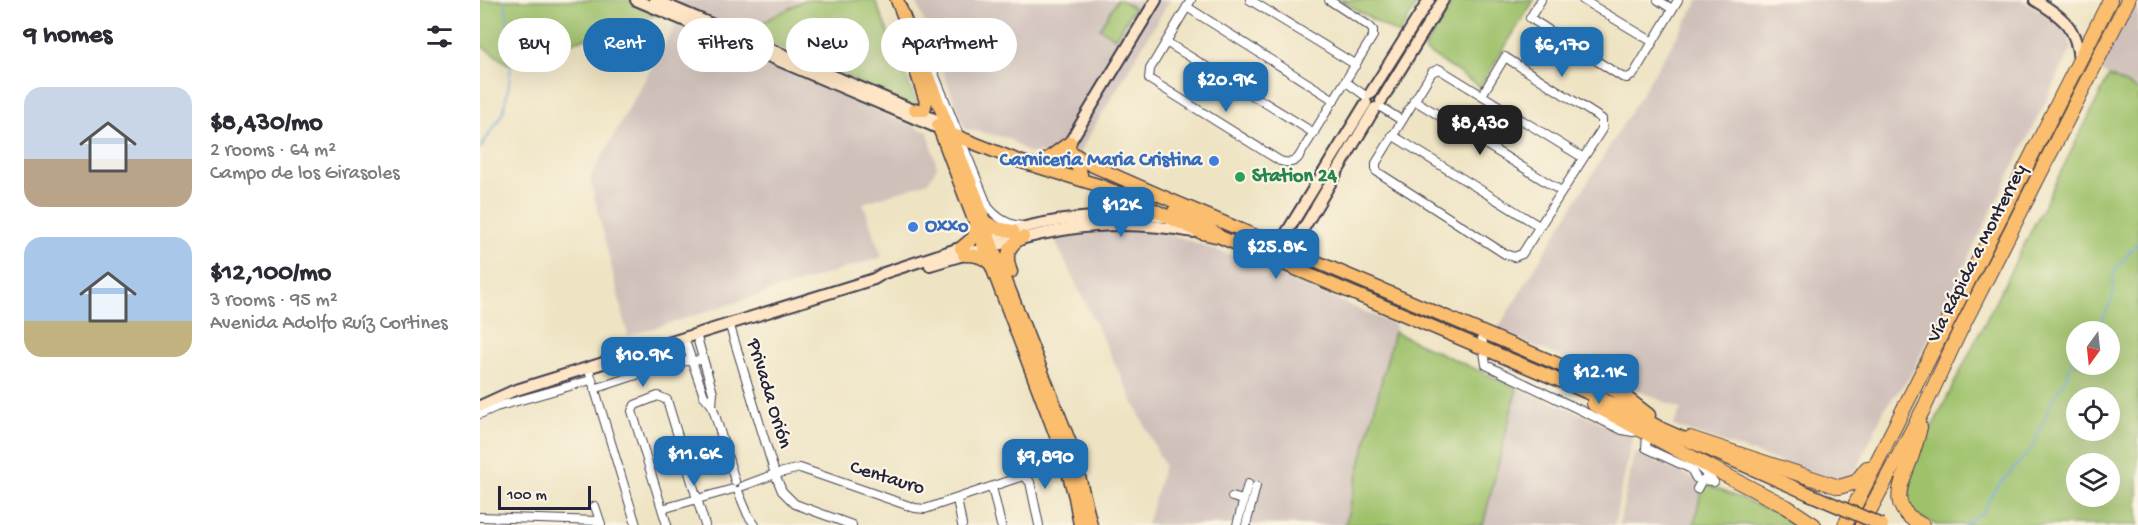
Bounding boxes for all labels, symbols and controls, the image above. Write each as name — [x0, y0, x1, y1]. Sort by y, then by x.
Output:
chip: Buy — [498, 18, 571, 72]
chip: Rent — [583, 18, 665, 72]
chip: Filters — [677, 18, 774, 72]
chip: New — [786, 18, 869, 72]
chip: Apartment — [881, 18, 1017, 72]
icon: filters — [423, 20, 456, 53]
text: 9 homes — [24, 21, 112, 52]
pin: $6,170 — [1513, 27, 1611, 78]
text: $6,170 — [1534, 35, 1590, 58]
pin: $20.9K — [1177, 62, 1275, 113]
text: $20.9K — [1197, 70, 1255, 93]
pin: $8,430 — [1431, 105, 1529, 156]
text: $8,430/mo — [210, 109, 323, 140]
icon: home — [72, 111, 144, 183]
text: $8,430 — [1451, 113, 1509, 136]
text: 2 rooms · 64 m² — [210, 140, 336, 163]
place label: Carniceria Maria Cristina — [999, 150, 1203, 173]
marker: Carniceria Maria Cristina — [1207, 154, 1221, 168]
street label: Vía Rápida a Monterrey — [1923, 161, 2033, 348]
text: Campo de los Girasoles — [210, 163, 400, 186]
place label: Station 24 — [1252, 166, 1337, 189]
marker: Station 24 — [1233, 170, 1247, 184]
pin: $12K — [1085, 187, 1157, 238]
text: $12K — [1102, 195, 1140, 218]
place label: Oxxo — [925, 216, 969, 239]
marker: Oxxo — [906, 220, 920, 234]
pin: $25.8K — [1227, 229, 1325, 280]
text: $25.8K — [1247, 237, 1305, 260]
text: $12,100/mo — [210, 259, 331, 290]
icon: home — [72, 261, 144, 333]
text: 3 rooms · 95 m² — [210, 290, 338, 313]
text: Avenida Adolfo Ruíz Cortines — [210, 313, 448, 336]
north arrow — [2066, 321, 2120, 375]
map controls — [2066, 321, 2120, 507]
street label: Privada Orión — [740, 336, 796, 452]
pin: $10.9K — [594, 337, 692, 388]
text: $10.9K — [615, 345, 671, 368]
pin: $12.1K — [1550, 354, 1648, 405]
text: $12.1K — [1573, 362, 1625, 385]
button: locate — [2066, 387, 2120, 441]
pin: $11.6K — [645, 436, 743, 487]
pin: $9,890 — [996, 439, 1094, 490]
text: $11.6K — [668, 444, 720, 467]
text: $9,890 — [1016, 447, 1074, 470]
button: layers — [2066, 453, 2120, 507]
street label: Centauro — [847, 457, 927, 501]
scale bar — [498, 483, 591, 510]
text: 100 m — [507, 487, 547, 506]

